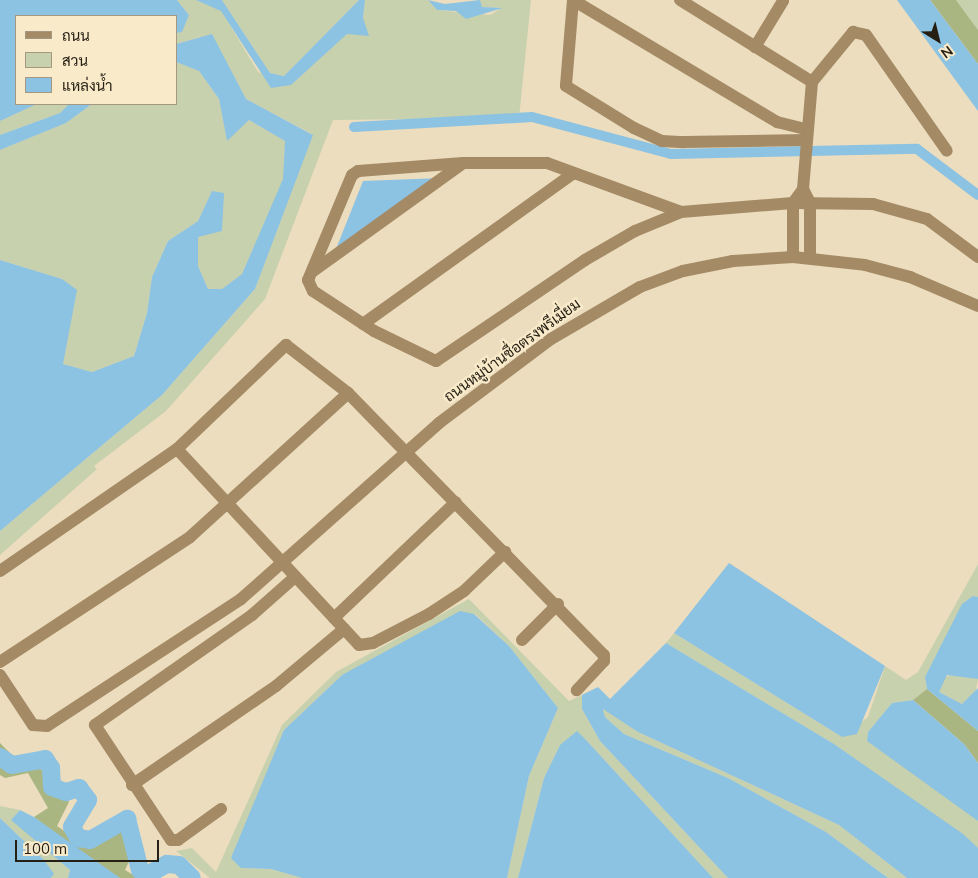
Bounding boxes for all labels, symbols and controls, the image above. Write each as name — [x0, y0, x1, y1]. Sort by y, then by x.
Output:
legend — [15, 15, 178, 105]
north arrow — [913, 15, 963, 65]
text: ถนน — [62, 26, 90, 45]
text: N — [937, 42, 956, 63]
text: สวน — [62, 51, 88, 70]
text: แหล่งน้ำ — [62, 76, 113, 95]
street label: ถนนหมู่บ้านซื่อตรงพรีเมี่ยม — [440, 295, 584, 405]
scale bar — [18, 830, 161, 862]
text: 100 m — [23, 839, 67, 858]

